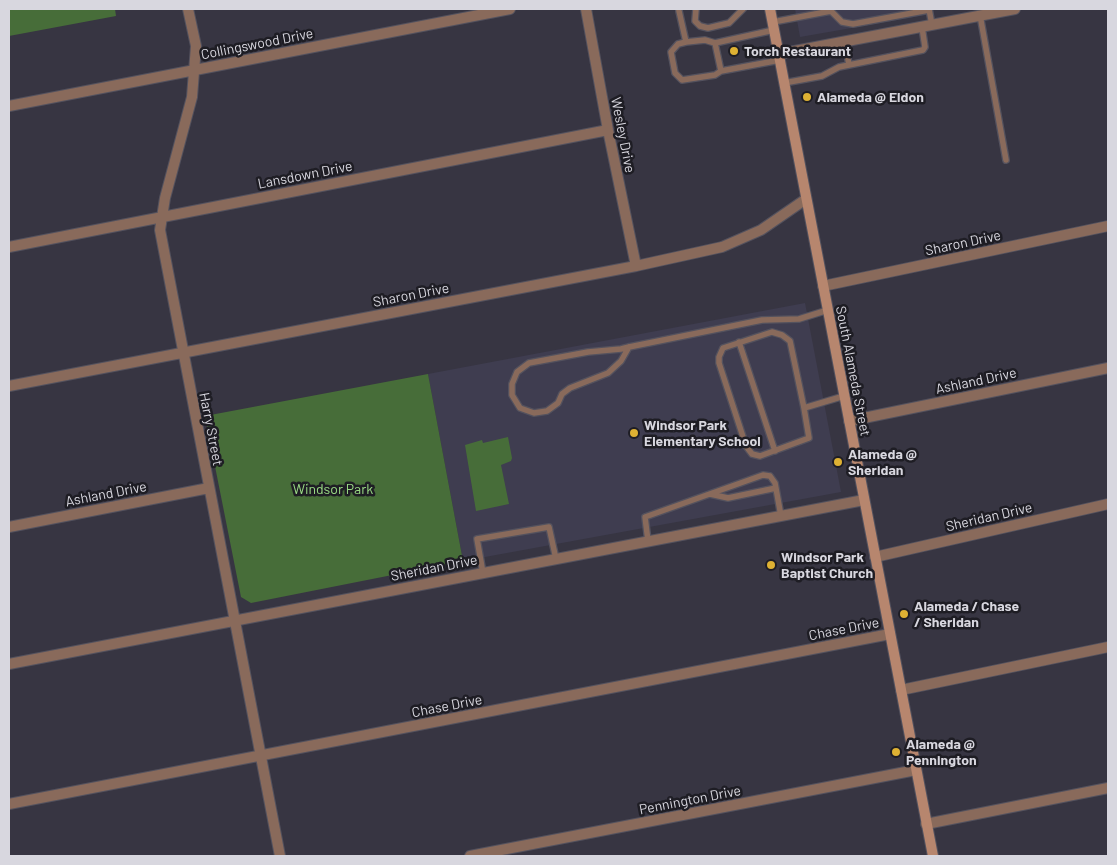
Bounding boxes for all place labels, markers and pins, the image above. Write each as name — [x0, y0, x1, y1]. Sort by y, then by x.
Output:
place label: Torch Restaurant — [744, 43, 851, 59]
marker: Torch Restaurant — [728, 45, 740, 57]
place label: Alameda @ Eldon — [817, 89, 924, 105]
marker: Alameda @ Eldon — [801, 91, 813, 103]
place label: Windsor Park Elementary School — [644, 417, 761, 450]
marker: Windsor Park Elementary School — [628, 427, 640, 439]
place label: Alameda @ Sheridan — [848, 446, 917, 478]
marker: Alameda @ Sheridan — [832, 456, 844, 468]
place label: Windsor Park Baptist Church — [781, 549, 873, 582]
marker: Windsor Park Baptist Church — [765, 559, 777, 571]
place label: Alameda / Chase / Sheridan — [914, 598, 1019, 630]
marker: Alameda / Chase / Sheridan — [898, 608, 910, 620]
place label: Alameda @ Pennington — [906, 736, 977, 769]
marker: Alameda @ Pennington — [890, 746, 902, 758]

